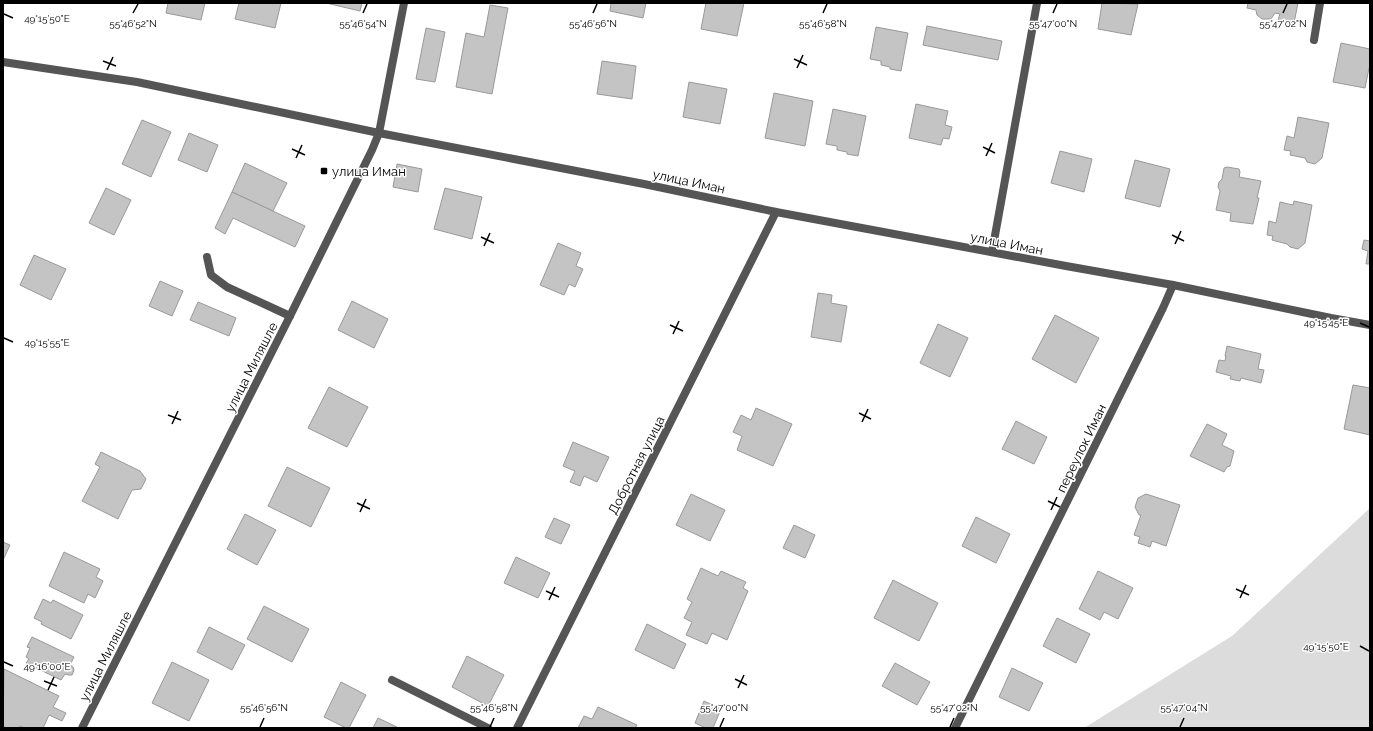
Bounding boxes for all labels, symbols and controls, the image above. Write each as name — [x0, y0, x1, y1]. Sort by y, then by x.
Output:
text: 49°15'50"E — [24, 13, 70, 24]
text: 55°46'52"N — [109, 18, 157, 29]
text: 55°46'54"N — [339, 18, 387, 29]
text: 55°46'56"N — [569, 18, 617, 29]
text: 55°46'58"N — [799, 18, 847, 29]
text: 55°47'00"N — [1029, 18, 1077, 29]
text: 55°47'02"N — [1259, 18, 1307, 29]
place label: улица Иман — [332, 164, 406, 179]
marker: улица Иман — [319, 166, 329, 176]
street label: улица Иман — [651, 166, 727, 196]
street label: улица Иман — [969, 229, 1045, 258]
text: 49°15'45"E — [1304, 317, 1348, 328]
street label: улица Миляшле — [222, 320, 281, 415]
text: 49°15'55"E — [24, 337, 70, 348]
street label: переулок Иман — [1054, 402, 1109, 495]
street label: Добротная улица — [605, 413, 668, 517]
street label: улица Миляшле — [76, 609, 135, 704]
text: 49°15'50"E — [1303, 641, 1349, 652]
text: 49°16'00"E — [23, 661, 71, 672]
text: 55°46'56"N — [240, 702, 288, 713]
text: 55°46'58"N — [470, 702, 518, 713]
text: 55°47'00"N — [700, 702, 748, 713]
text: 55°47'02"N — [930, 702, 978, 713]
text: 55°47'04"N — [1160, 702, 1208, 713]

